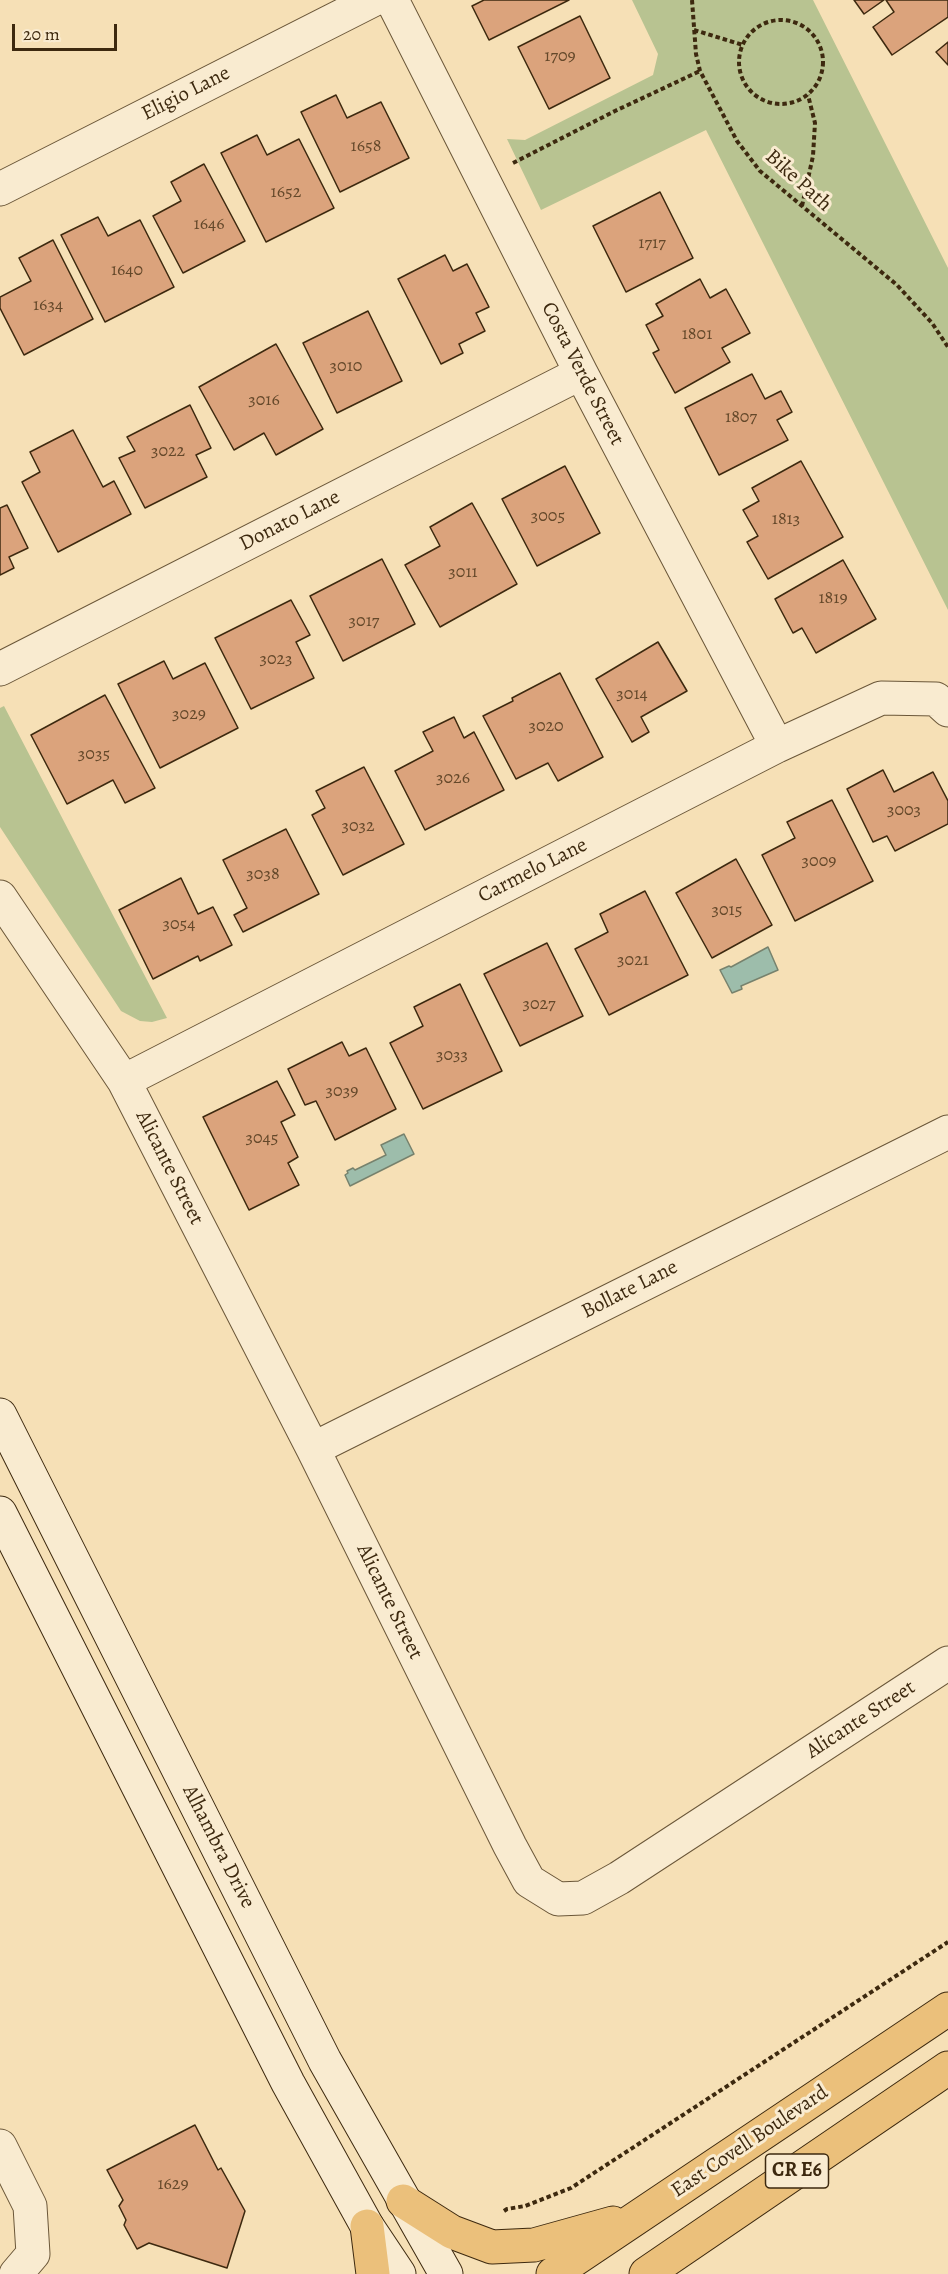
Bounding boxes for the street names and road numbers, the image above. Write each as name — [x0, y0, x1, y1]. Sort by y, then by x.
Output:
street label: Eligio Lane — [138, 61, 234, 127]
street label: Bike Path — [760, 145, 836, 217]
street label: Costa Verde Street — [535, 298, 629, 450]
street label: Donato Lane — [236, 485, 344, 557]
street label: Carmelo Lane — [474, 833, 592, 909]
street label: Alicante Street — [129, 1107, 209, 1229]
street label: Bollate Lane — [578, 1255, 682, 1325]
street label: Alicante Street — [350, 1540, 428, 1664]
street label: Alicante Street — [802, 1675, 920, 1765]
street label: Alhambra Drive — [176, 1781, 260, 1913]
street label: East Covell Boulevard — [667, 2080, 833, 2204]
road number: CR E6 — [766, 2154, 828, 2188]

